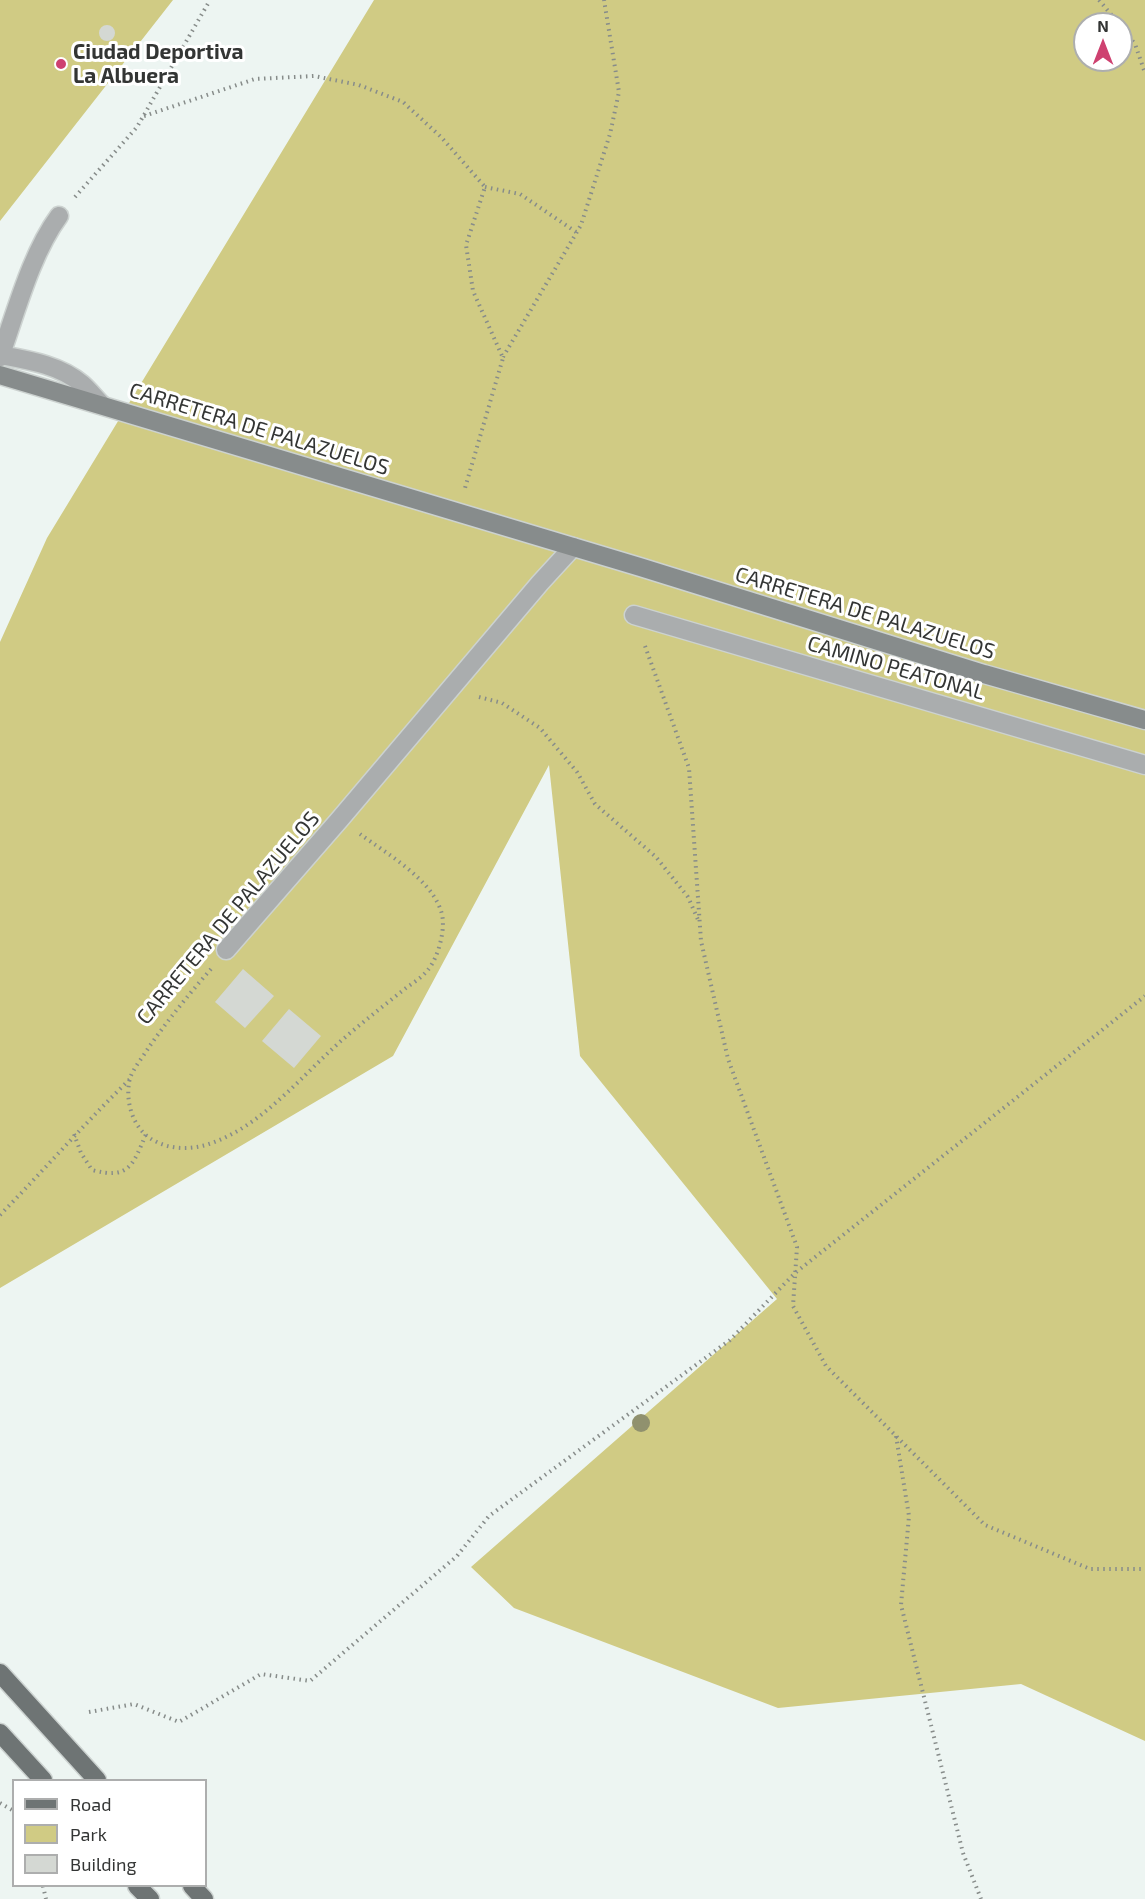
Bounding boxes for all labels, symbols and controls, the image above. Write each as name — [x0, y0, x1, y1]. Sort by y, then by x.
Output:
north arrow — [1073, 12, 1133, 72]
text: N — [1097, 16, 1109, 35]
place label: Ciudad Deportiva La Albuera — [73, 39, 243, 89]
marker: Ciudad Deportiva La Albuera — [54, 57, 68, 71]
street label: CARRETERA DE PALAZUELOS — [126, 377, 392, 481]
street label: CARRETERA DE PALAZUELOS — [732, 561, 998, 665]
street label: CAMINO PEATONAL — [805, 631, 987, 705]
street label: CARRETERA DE PALAZUELOS — [131, 806, 325, 1030]
legend — [12, 1779, 207, 1887]
text: Road — [70, 1793, 111, 1815]
text: Park — [70, 1823, 107, 1845]
text: Building — [70, 1853, 137, 1875]

